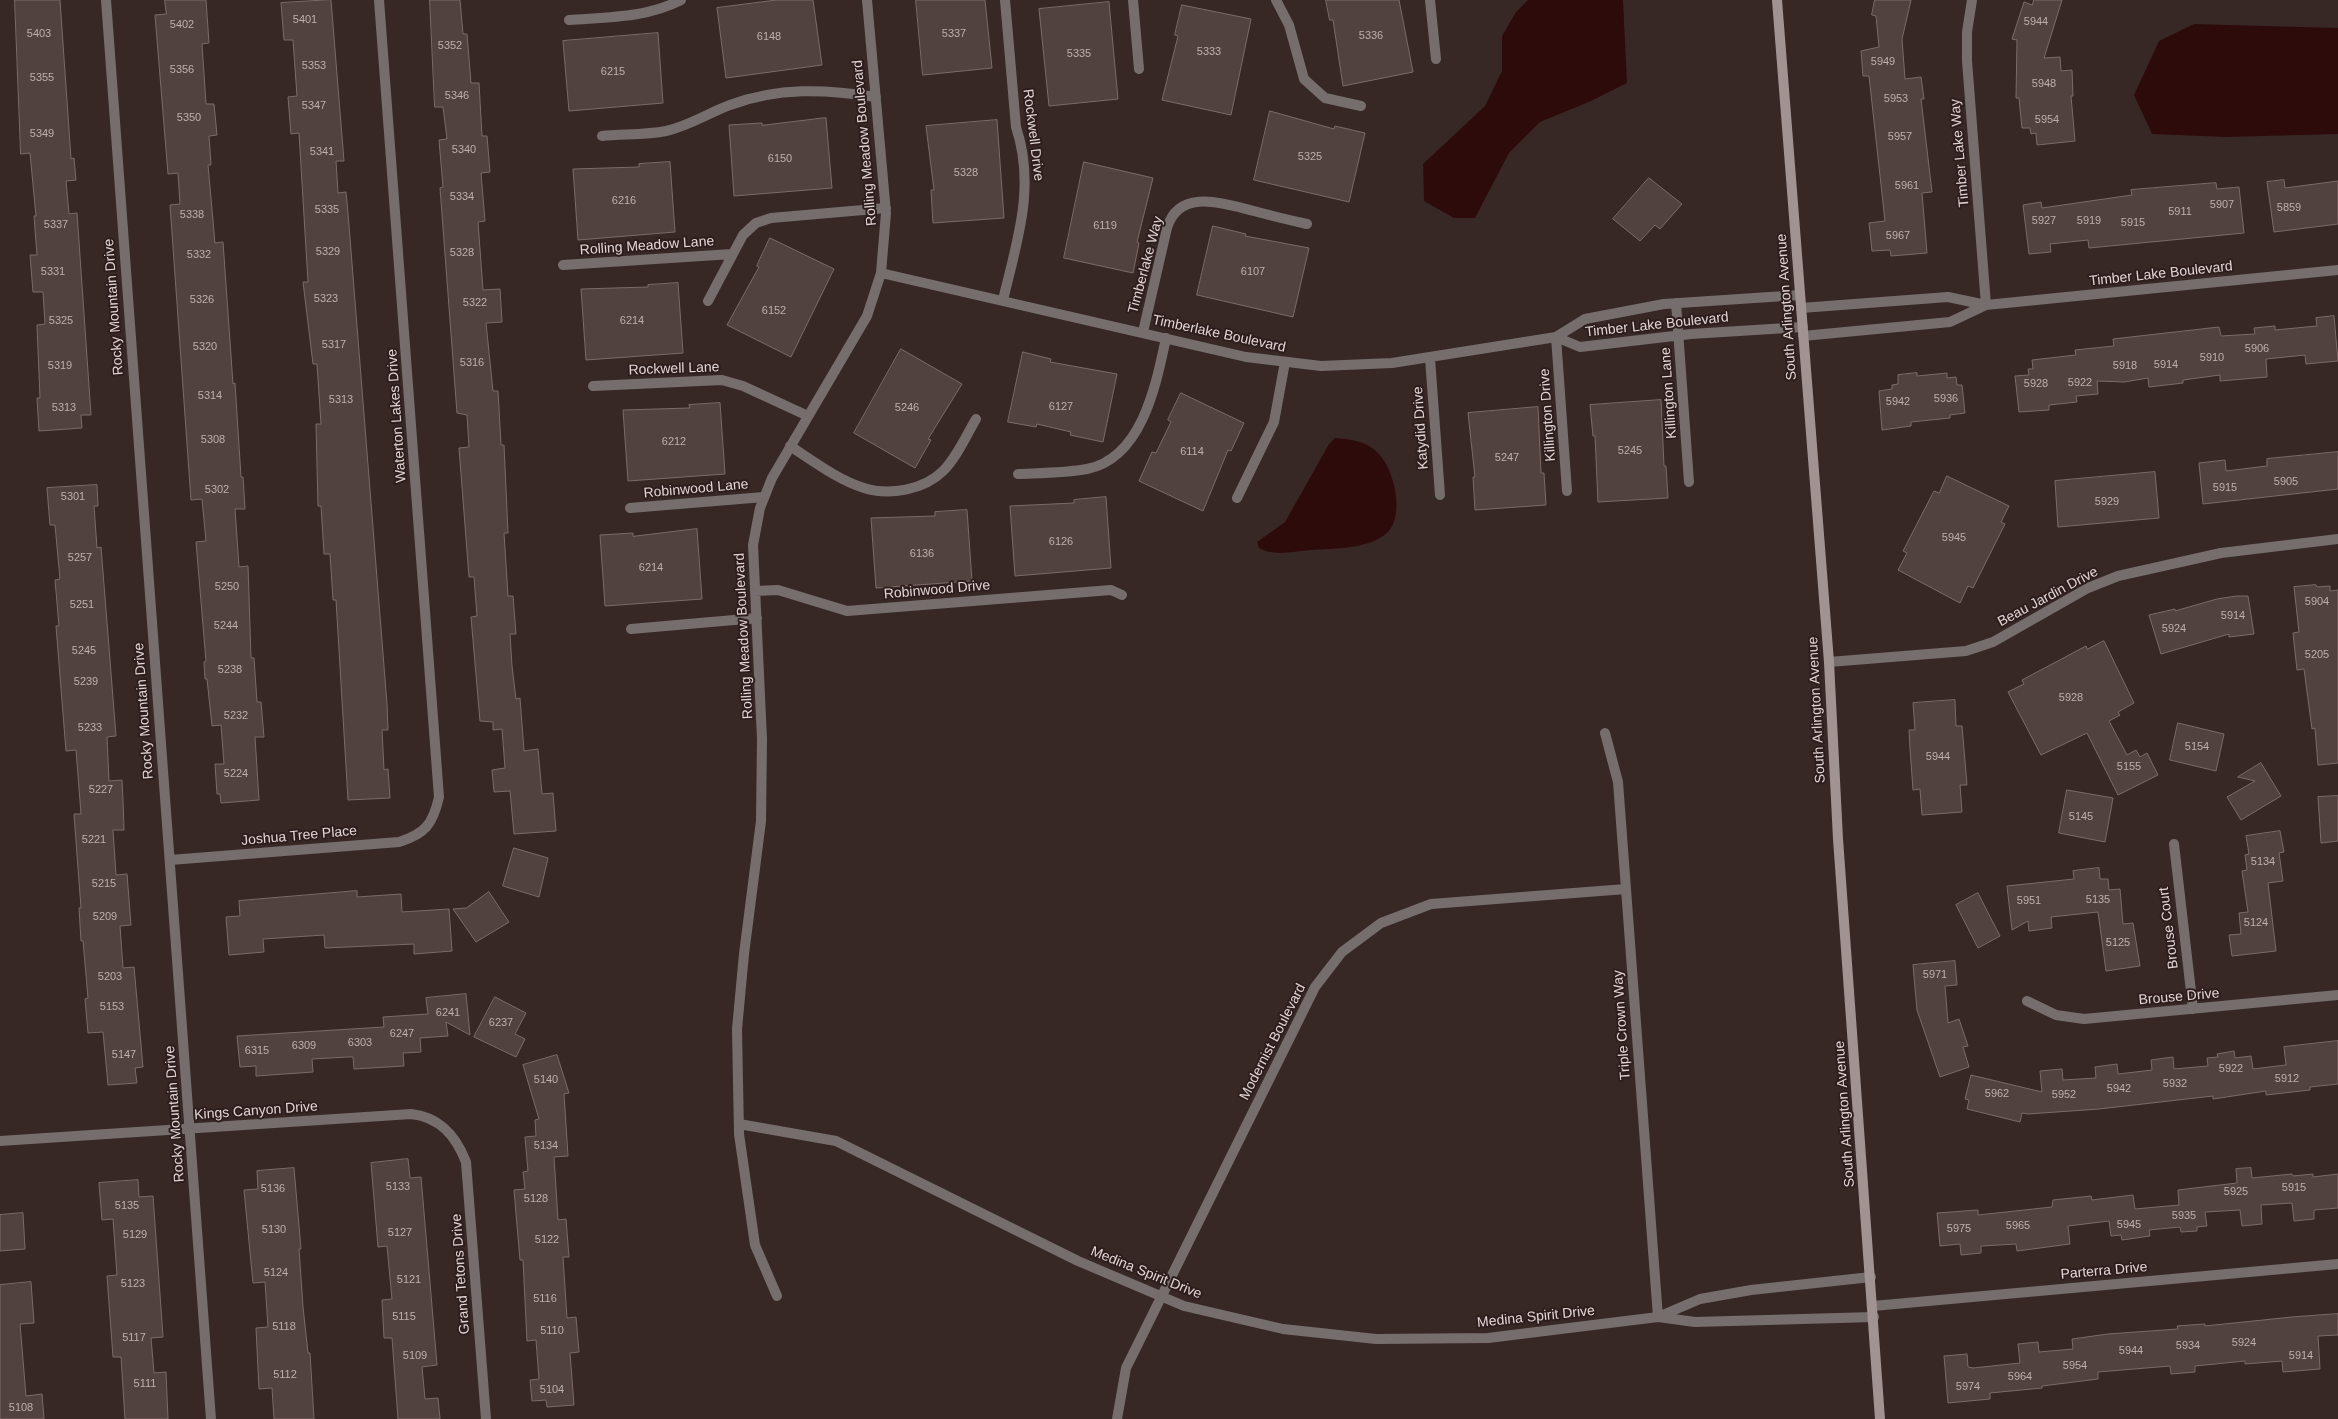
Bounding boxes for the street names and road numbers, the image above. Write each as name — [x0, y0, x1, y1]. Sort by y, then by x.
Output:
street label: Rolling Meadow Boulevard — [849, 59, 881, 227]
street label: Rockwell Drive — [1019, 88, 1047, 182]
street label: Timber Lake Way — [1947, 98, 1973, 208]
street label: Timberlake Way — [1125, 214, 1167, 316]
street label: Rolling Meadow Lane — [579, 233, 715, 259]
street label: South Arlington Avenue — [1773, 233, 1801, 381]
street label: Rocky Mountain Drive — [101, 238, 127, 376]
street label: Timber Lake Boulevard — [2088, 258, 2234, 290]
street label: Timber Lake Boulevard — [1584, 309, 1730, 341]
street label: Timberlake Boulevard — [1151, 312, 1287, 356]
street label: Killington Lane — [1657, 347, 1681, 439]
street label: Waterton Lakes Drive — [384, 349, 410, 483]
street label: Rockwell Lane — [628, 359, 720, 379]
street label: Killington Drive — [1536, 368, 1560, 462]
street label: Katydid Drive — [1410, 386, 1432, 470]
street label: Robinwood Lane — [643, 476, 749, 502]
street label: Rolling Meadow Boulevard — [731, 552, 757, 720]
street label: Beau Jardin Drive — [1995, 563, 2101, 631]
street label: Robinwood Drive — [883, 577, 991, 603]
street label: South Arlington Avenue — [1805, 636, 1829, 784]
street label: Rocky Mountain Drive — [131, 642, 157, 780]
street label: Joshua Tree Place — [240, 823, 358, 849]
street label: Brouse Court — [2156, 886, 2182, 970]
street label: Triple Crown Way — [1610, 969, 1634, 1081]
street label: Modernist Boulevard — [1236, 981, 1310, 1103]
street label: Brouse Drive — [2138, 985, 2220, 1009]
street label: South Arlington Avenue — [1831, 1040, 1859, 1188]
street label: Rocky Mountain Drive — [162, 1045, 188, 1183]
street label: Kings Canyon Drive — [194, 1098, 318, 1124]
street label: Grand Tetons Drive — [448, 1213, 474, 1335]
street label: Medina Spirit Drive — [1088, 1243, 1204, 1303]
street label: Parterra Drive — [2060, 1259, 2148, 1283]
street label: Medina Spirit Drive — [1476, 1302, 1596, 1332]

